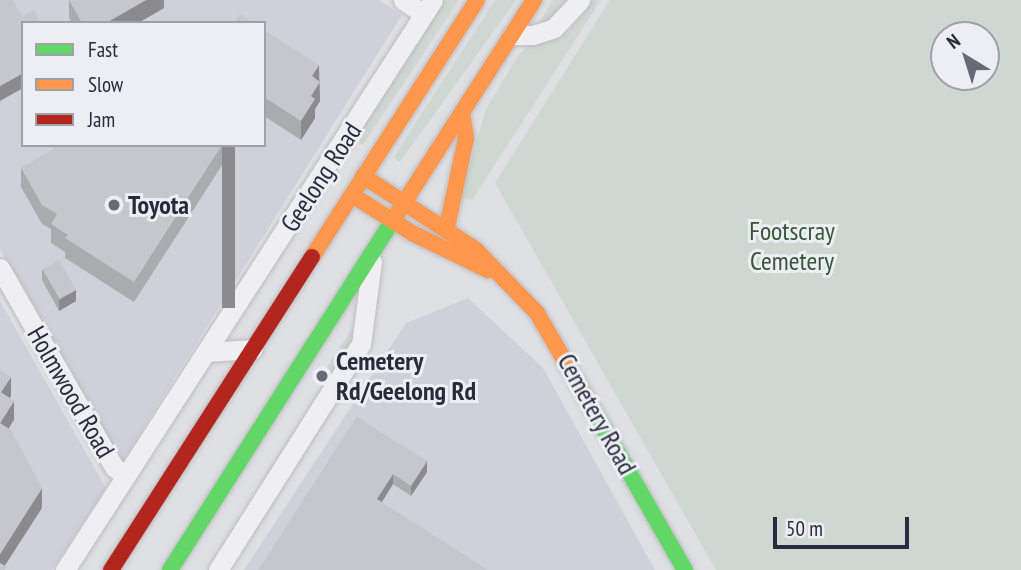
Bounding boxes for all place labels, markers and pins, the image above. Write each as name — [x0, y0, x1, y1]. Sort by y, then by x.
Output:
place label: Toyota — [128, 189, 189, 221]
marker: Toyota — [106, 197, 122, 213]
place label: Cemetery Rd/Geelong Rd — [336, 345, 476, 406]
marker: Cemetery Rd/Geelong Rd — [314, 368, 330, 384]

